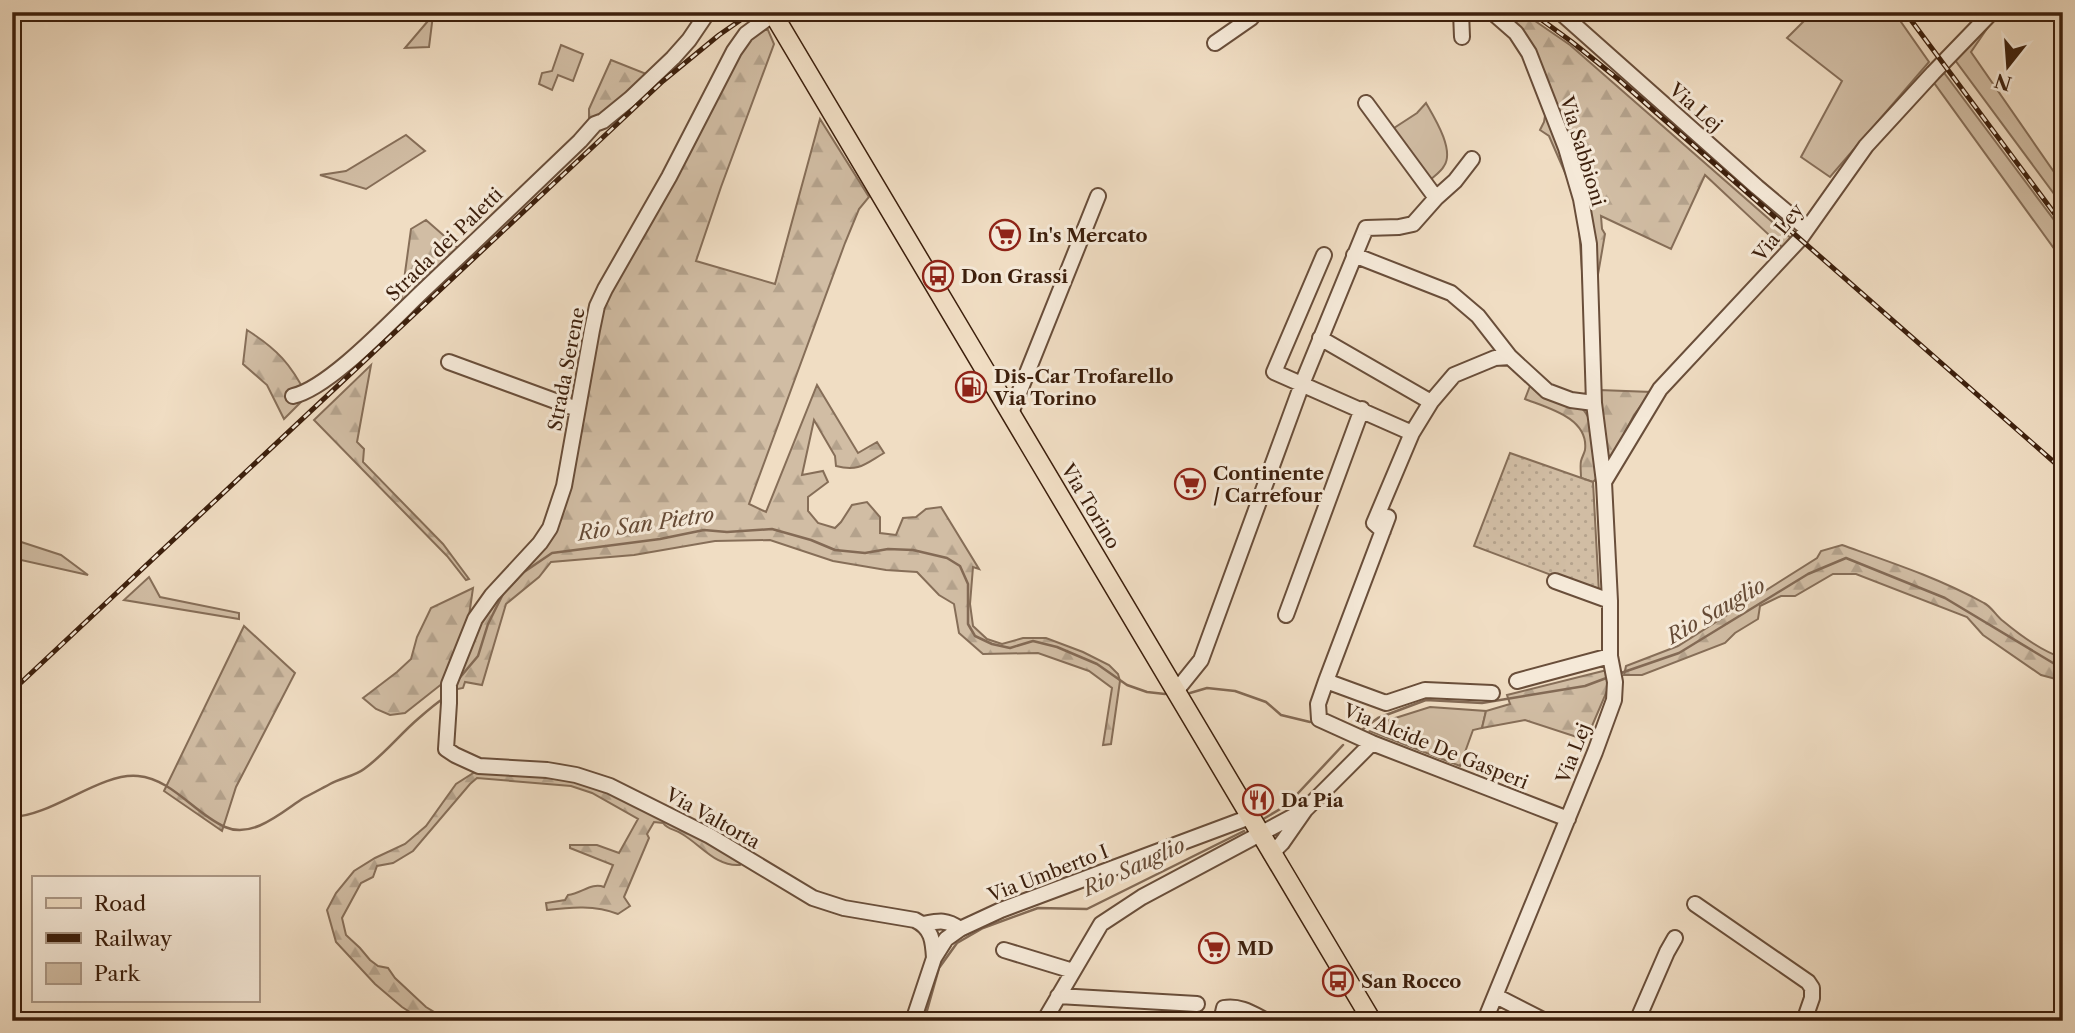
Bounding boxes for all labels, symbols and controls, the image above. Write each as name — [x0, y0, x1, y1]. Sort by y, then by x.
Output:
north arrow — [1974, 32, 2044, 102]
text: N — [1992, 68, 2014, 95]
street label: Via Lej — [1664, 77, 1727, 137]
street label: Via Sabbioni — [1555, 92, 1610, 209]
street label: Strada dei Paletti — [381, 183, 508, 306]
street label: Via Ley — [1748, 198, 1809, 267]
supermarket icon: In's Mercato — [988, 218, 1022, 252]
place label: In's Mercato — [1028, 224, 1148, 247]
bus stop icon: Don Grassi — [921, 259, 955, 293]
place label: Don Grassi — [961, 265, 1068, 288]
street label: Strada Serene — [543, 305, 590, 433]
place label: Dis-Car Trofarello Via Torino — [993, 365, 1174, 410]
fuel station icon: Dis-Car Trofarello Via Torino — [954, 370, 988, 404]
street label: Via Torino — [1056, 459, 1125, 553]
place label: Continente / Carrefour — [1213, 462, 1324, 507]
supermarket icon: Continente / Carrefour — [1173, 467, 1207, 501]
water label: Rio San Pietro — [574, 502, 716, 546]
water label: Rio Sauglio — [1660, 572, 1770, 650]
street label: Via Alcide De Gasperi — [1339, 698, 1532, 794]
street label: Via Lej — [1551, 720, 1595, 788]
street label: Via Valtorta — [661, 783, 764, 854]
restaurant icon: Da Pia — [1241, 783, 1275, 817]
place label: Da Pia — [1281, 789, 1345, 812]
water label: Rio Sauglio — [1077, 832, 1189, 902]
street label: Via Umberto I — [984, 840, 1112, 907]
legend — [32, 876, 259, 1002]
text: Road — [94, 891, 146, 916]
text: Railway — [94, 926, 172, 951]
supermarket icon: MD — [1197, 931, 1231, 965]
place label: MD — [1237, 937, 1274, 960]
text: Park — [94, 961, 140, 986]
bus stop icon: San Rocco — [1321, 964, 1355, 998]
place label: San Rocco — [1361, 970, 1461, 993]

